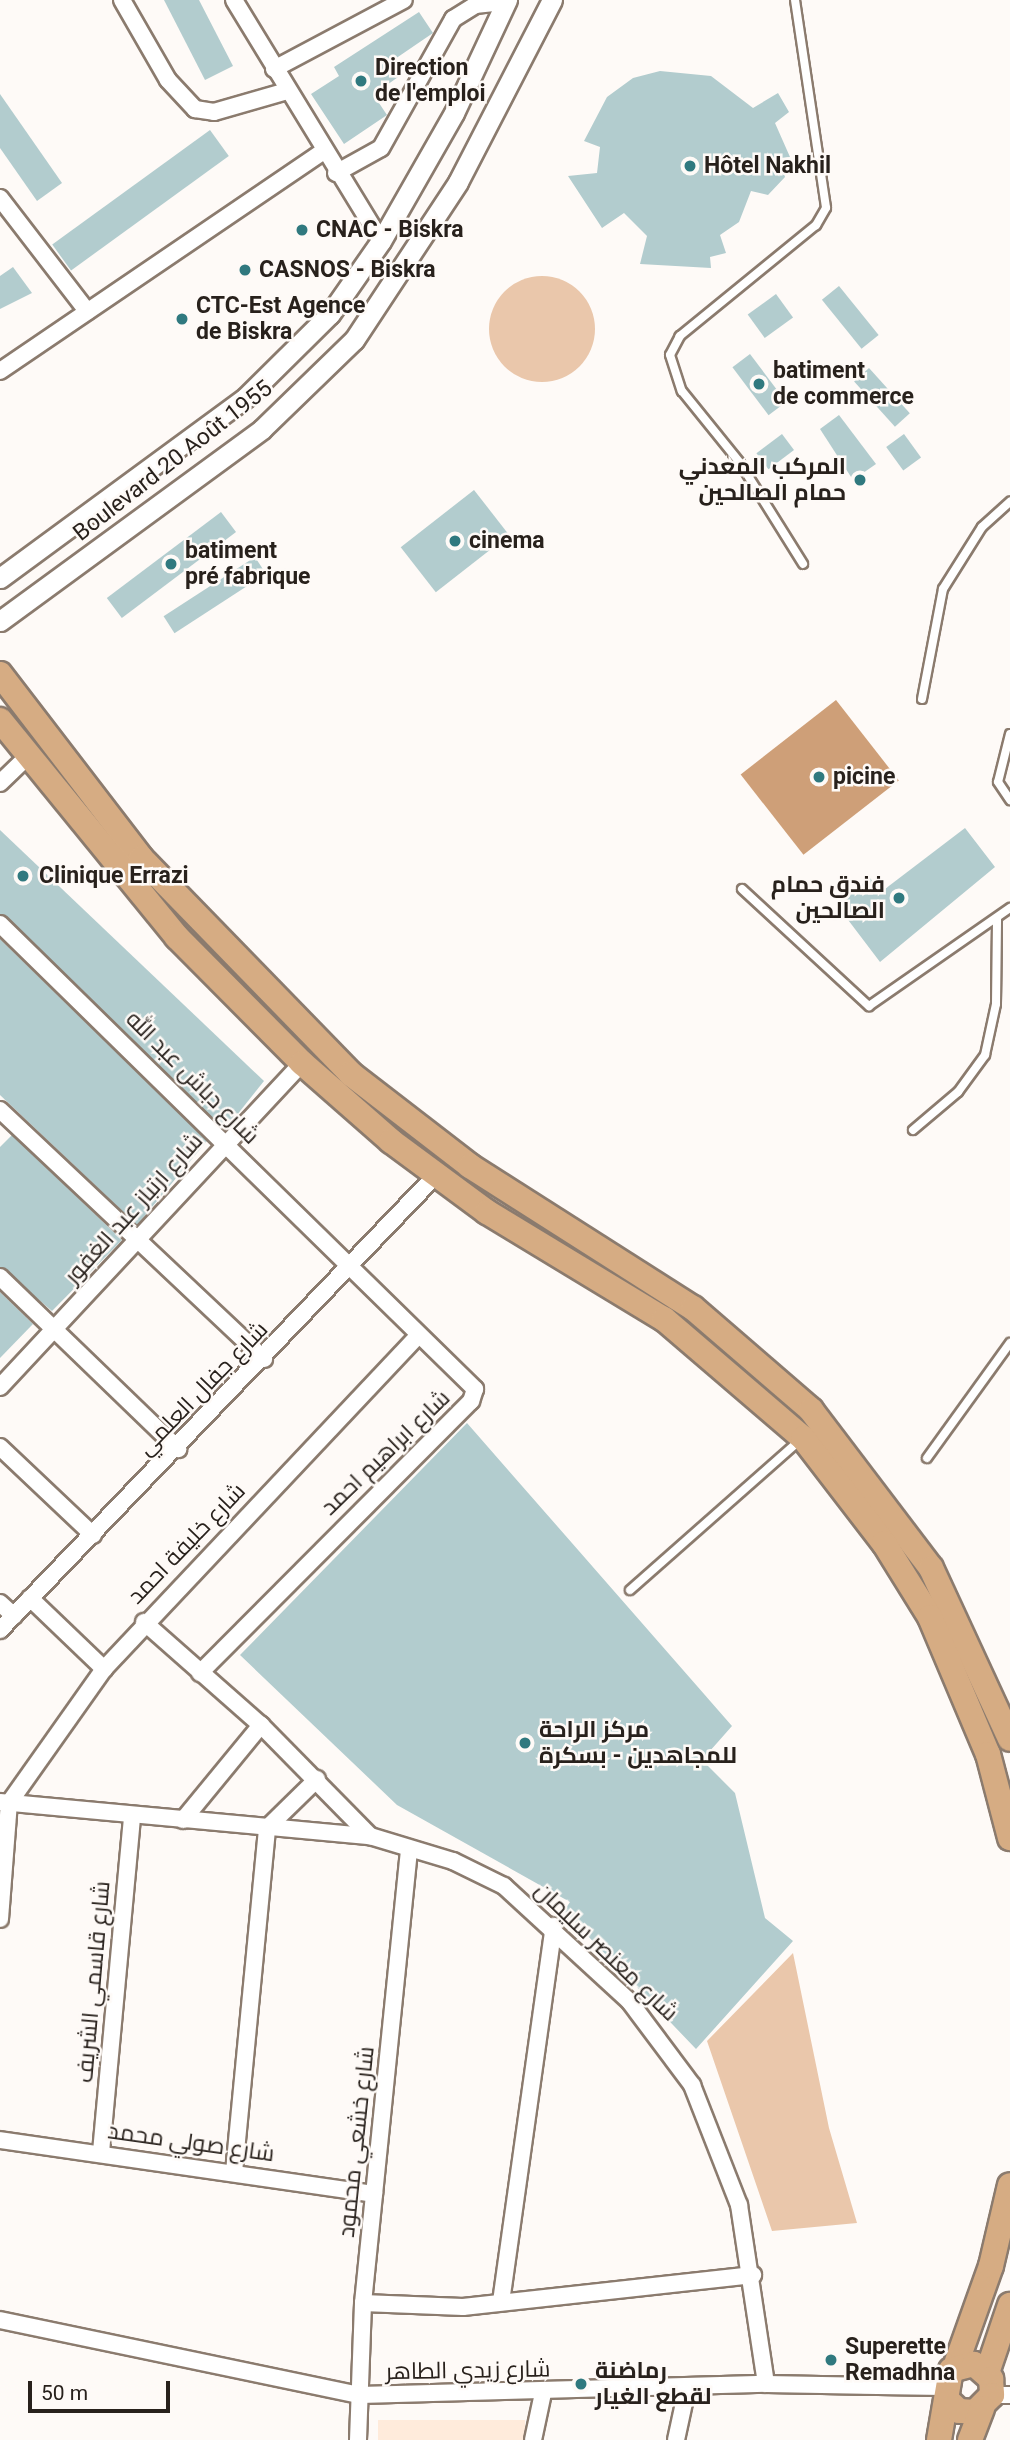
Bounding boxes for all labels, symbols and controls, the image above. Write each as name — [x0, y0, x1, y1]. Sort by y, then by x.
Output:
place label: Direction de l'emploi — [375, 54, 486, 108]
marker: Direction de l'emploi — [353, 73, 369, 89]
place label: Hôtel Nakhil — [704, 152, 831, 180]
marker: Hôtel Nakhil — [682, 158, 698, 174]
place label: CNAC - Biskra — [316, 216, 464, 244]
marker: CNAC - Biskra — [294, 222, 310, 238]
place label: CASNOS - Biskra — [259, 256, 436, 284]
marker: CASNOS - Biskra — [237, 262, 253, 278]
place label: CTC-Est Agence de Biskra — [196, 292, 365, 346]
marker: CTC-Est Agence de Biskra — [174, 311, 190, 327]
place label: batiment de commerce — [773, 357, 914, 411]
street label: Boulevard 20 Août 1955 — [68, 375, 278, 547]
marker: batiment de commerce — [751, 376, 767, 392]
place label: المركب المعدني حمام الصالحين — [679, 453, 846, 507]
marker: المركب المعدني حمام الصالحين — [852, 472, 868, 488]
place label: cinema — [469, 527, 545, 555]
marker: cinema — [447, 533, 463, 549]
place label: batiment pré fabrique — [185, 537, 311, 591]
marker: batiment pré fabrique — [163, 556, 179, 572]
place label: picine — [833, 763, 895, 791]
marker: picine — [811, 769, 827, 785]
place label: Clinique Errazi — [39, 862, 189, 890]
marker: Clinique Errazi — [13, 866, 33, 886]
place label: فندق حمام الصالحين — [771, 871, 885, 925]
marker: فندق حمام الصالحين — [891, 890, 907, 906]
street label: شارع دباش عبد الله — [120, 1006, 264, 1150]
street label: شارع ارتباز عبد الغفور — [59, 1128, 209, 1290]
street label: شارع جفال العلمي — [132, 1316, 274, 1462]
street label: شارع ابراهيم احمد — [316, 1385, 456, 1521]
street label: شارع خليفة احمد — [122, 1478, 252, 1610]
place label: مركز الراحة للمجاهدين - بسكرة — [539, 1716, 737, 1770]
marker: مركز الراحة للمجاهدين - بسكرة — [517, 1735, 533, 1751]
street label: شارع معنصر سليمان — [529, 1877, 683, 2027]
street label: شارع قاسمي الشريف — [71, 1880, 117, 2084]
street label: شارع خشعي محمود — [333, 2045, 381, 2239]
street label: شارع صولي محمد — [106, 2118, 276, 2168]
place label: Superette Remadhna — [845, 2333, 955, 2387]
marker: Superette Remadhna — [823, 2352, 839, 2368]
street label: شارع زيدي الطاهر — [385, 2356, 551, 2386]
place label: رماضنة لقطع الغيار — [595, 2357, 712, 2411]
scale bar — [32, 2366, 173, 2410]
marker: رماضنة لقطع الغيار — [573, 2376, 589, 2392]
text: 50 m — [41, 2381, 88, 2405]

